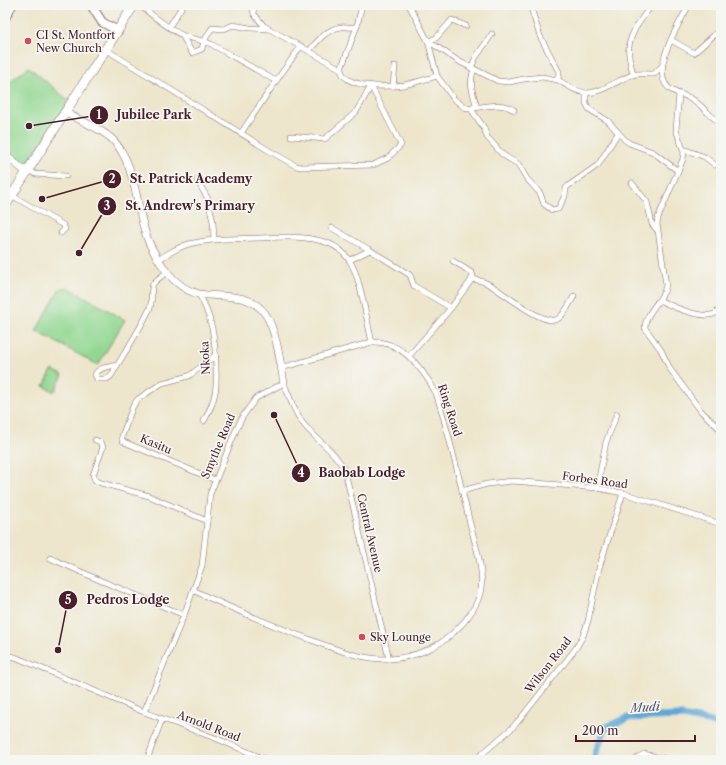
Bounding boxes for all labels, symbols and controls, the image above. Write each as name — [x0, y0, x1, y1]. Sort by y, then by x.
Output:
place label: CI St. Montfort New Church — [36, 28, 115, 55]
marker: CI St. Montfort New Church — [23, 36, 33, 46]
callout: Jubilee Park — [89, 103, 200, 127]
text: 1 — [96, 107, 102, 122]
text: Jubilee Park — [115, 107, 193, 122]
callout: St. Patrick Academy — [102, 167, 261, 191]
text: 2 — [108, 171, 116, 186]
text: St. Patrick Academy — [130, 171, 253, 186]
callout: St. Andrew's Primary — [97, 194, 263, 218]
text: 3 — [104, 198, 111, 213]
text: St. Andrew's Primary — [125, 198, 255, 213]
street label: Nkoka — [197, 341, 213, 375]
street label: Ring Road — [435, 382, 465, 438]
street label: Smythe Road — [198, 411, 238, 481]
street label: Kasitu — [138, 431, 174, 457]
callout: Baobab Lodge — [291, 461, 414, 485]
text: 4 — [297, 465, 305, 480]
text: Baobab Lodge — [318, 465, 406, 480]
street label: Forbes Road — [561, 468, 629, 492]
street label: Central Avenue — [354, 492, 386, 574]
callout: Pedros Lodge — [58, 588, 177, 612]
text: 5 — [65, 592, 72, 607]
text: Pedros Lodge — [87, 592, 169, 607]
place label: Sky Lounge — [370, 630, 431, 644]
marker: Sky Lounge — [357, 632, 367, 642]
street label: Wilson Road — [521, 634, 574, 697]
water label: Mudi — [628, 698, 661, 716]
street label: Arnold Road — [175, 707, 243, 745]
scale bar — [576, 717, 695, 743]
text: 200 m — [582, 723, 619, 738]

